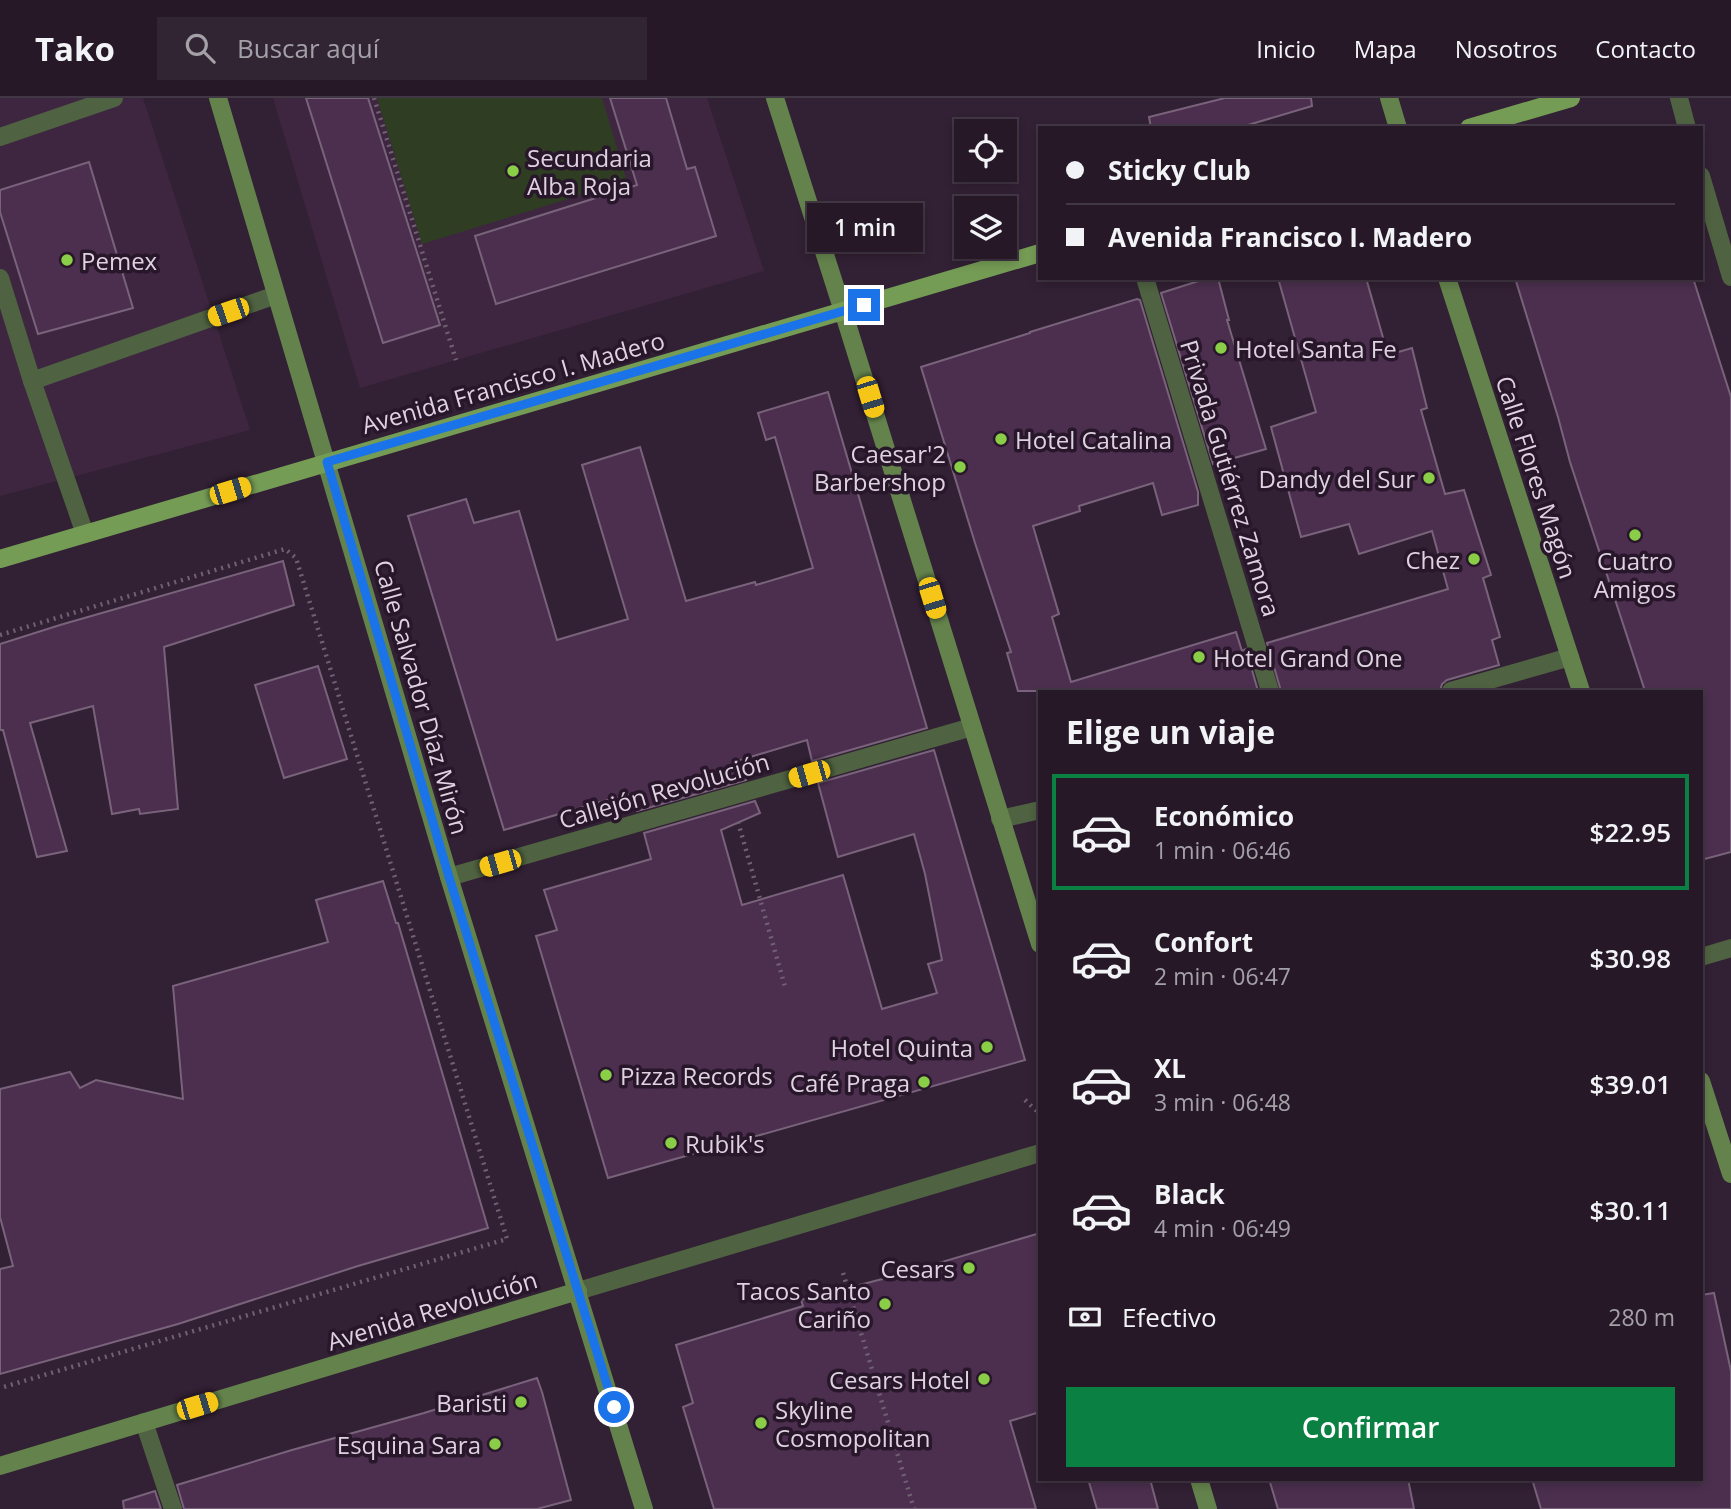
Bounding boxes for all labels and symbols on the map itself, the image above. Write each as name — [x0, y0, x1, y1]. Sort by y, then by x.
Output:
place label: Secundaria Alba Roja — [527, 141, 652, 202]
marker: Secundaria Alba Roja — [505, 163, 521, 179]
callout: 1 min — [806, 204, 922, 252]
place label: Pemex — [81, 244, 158, 277]
marker: Pemex — [59, 252, 75, 268]
route end — [848, 289, 880, 321]
car — [205, 295, 252, 329]
street label: Avenida Francisco I. Madero — [358, 323, 668, 441]
place label: Hotel Santa Fe — [1235, 332, 1397, 365]
street label: Privada Gutiérrez Zamora — [1173, 336, 1289, 620]
marker: Hotel Santa Fe — [1213, 340, 1229, 356]
street label: Calle Flores Magón — [1489, 371, 1585, 583]
car — [854, 374, 887, 420]
place label: Hotel Catalina — [1015, 423, 1172, 456]
marker: Hotel Catalina — [993, 431, 1009, 447]
place label: Caesar'2 Barbershop — [814, 437, 946, 498]
marker: Caesar'2 Barbershop — [952, 459, 968, 475]
place label: Dandy del Sur — [1258, 462, 1415, 495]
marker: Dandy del Sur — [1421, 470, 1437, 486]
car — [207, 475, 254, 507]
marker: Cuatro Amigos — [1627, 527, 1643, 543]
place label: Chez — [1405, 543, 1460, 576]
place label: Cuatro Amigos — [1594, 544, 1676, 605]
marker: Chez — [1466, 551, 1482, 567]
street label: Calle Salvador Díaz Mirón — [367, 556, 477, 838]
car — [916, 575, 949, 621]
place label: Hotel Grand One — [1213, 641, 1403, 674]
marker: Hotel Grand One — [1191, 649, 1207, 665]
street label: Callejón Revolución — [555, 744, 773, 836]
car — [786, 758, 833, 790]
car — [477, 847, 524, 879]
place label: Hotel Quinta — [830, 1031, 973, 1064]
marker: Hotel Quinta — [979, 1039, 995, 1055]
place label: Pizza Records — [620, 1059, 773, 1092]
place label: Café Praga — [790, 1066, 910, 1099]
marker: Pizza Records — [598, 1067, 614, 1083]
marker: Café Praga — [916, 1074, 932, 1090]
place label: Rubik's — [685, 1127, 765, 1160]
marker: Rubik's — [663, 1135, 679, 1151]
place label: Cesars — [880, 1252, 955, 1285]
marker: Cesars — [961, 1260, 977, 1276]
street label: Avenida Revolución — [323, 1262, 541, 1358]
place label: Tacos Santo Cariño — [737, 1274, 871, 1335]
marker: Tacos Santo Cariño — [877, 1296, 893, 1312]
place label: Cesars Hotel — [829, 1363, 970, 1396]
marker: Cesars Hotel — [976, 1371, 992, 1387]
place label: Baristi — [436, 1386, 507, 1419]
car — [174, 1390, 221, 1422]
route start — [598, 1391, 630, 1423]
place label: Skyline Cosmopolitan — [775, 1393, 931, 1454]
marker: Baristi — [513, 1394, 529, 1410]
marker: Skyline Cosmopolitan — [753, 1415, 769, 1431]
place label: Esquina Sara — [337, 1428, 481, 1461]
marker: Esquina Sara — [487, 1436, 503, 1452]

